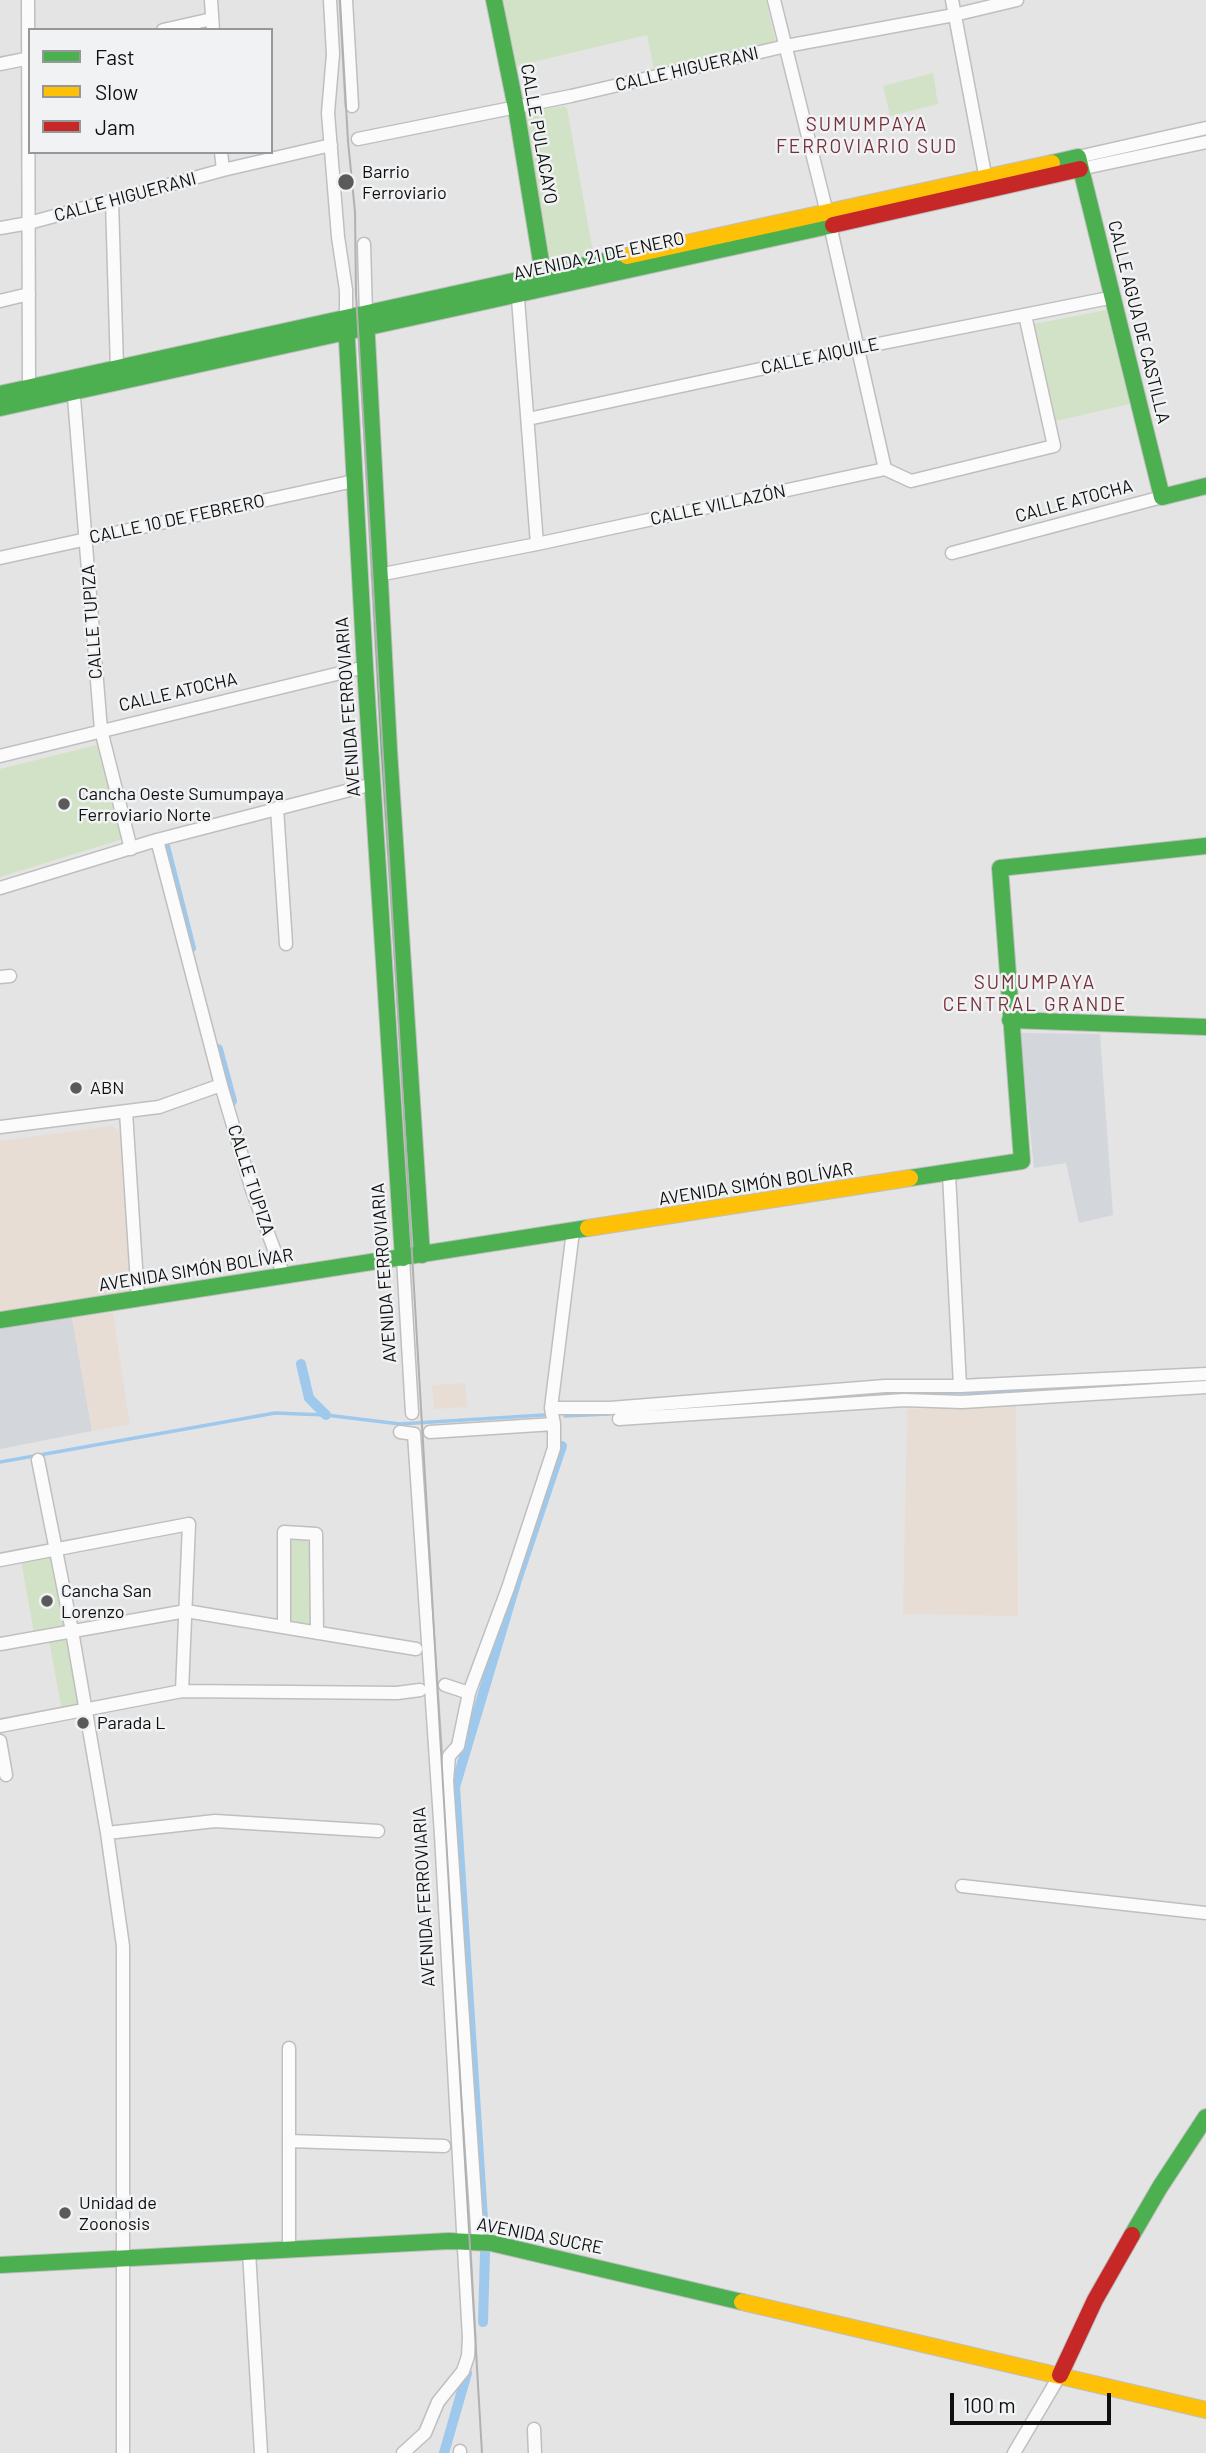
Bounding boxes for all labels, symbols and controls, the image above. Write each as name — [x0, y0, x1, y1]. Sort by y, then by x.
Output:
legend — [28, 28, 273, 154]
street label: CALLE HIGUERANI — [613, 42, 761, 96]
text: Fast — [95, 44, 135, 69]
street label: CALLE PULACAYO — [516, 62, 562, 206]
text: Slow — [95, 79, 138, 104]
text: Jam — [95, 114, 135, 139]
district label: SUMUMPAYA FERROVIARIO SUD — [778, 114, 956, 158]
place label: Barrio Ferroviario — [362, 161, 447, 204]
street label: CALLE HIGUERANI — [52, 168, 198, 226]
marker: Barrio Ferroviario — [336, 172, 356, 192]
street label: CALLE AGUA DE CASTILLA — [1103, 218, 1175, 426]
street label: AVENIDA 21 DE ENERO — [512, 227, 686, 285]
street label: CALLE AIQUILE — [759, 333, 881, 379]
street label: CALLE ATOCHA — [1013, 475, 1135, 527]
street label: CALLE VILLAZÓN — [648, 480, 788, 530]
street label: CALLE 10 DE FEBRERO — [87, 490, 267, 548]
street label: CALLE TUPIZA — [77, 564, 107, 680]
street label: AVENIDA FERROVIARIA — [331, 616, 365, 798]
street label: CALLE ATOCHA — [117, 668, 239, 716]
place label: Cancha Oeste Sumumpaya Ferroviario Norte — [78, 783, 284, 826]
marker: Cancha Oeste Sumumpaya Ferroviario Norte — [56, 796, 72, 812]
district label: SUMUMPAYA CENTRAL GRANDE — [945, 972, 1125, 1016]
place label: ABN — [90, 1077, 124, 1099]
marker: ABN — [68, 1080, 84, 1096]
street label: CALLE TUPIZA — [223, 1122, 279, 1238]
street label: AVENIDA SIMÓN BOLÍVAR — [657, 1158, 855, 1210]
street label: AVENIDA FERROVIARIA — [367, 1182, 401, 1364]
street label: AVENIDA SIMÓN BOLÍVAR — [97, 1244, 295, 1296]
place label: Cancha San Lorenzo — [61, 1580, 152, 1622]
marker: Cancha San Lorenzo — [39, 1593, 55, 1609]
place label: Parada L — [97, 1712, 165, 1734]
marker: Parada L — [75, 1715, 91, 1731]
street label: AVENIDA FERROVIARIA — [408, 1806, 440, 1988]
place label: Unidad de Zoonosis — [79, 2192, 157, 2234]
marker: Unidad de Zoonosis — [57, 2205, 73, 2221]
street label: AVENIDA SUCRE — [475, 2213, 605, 2259]
scale bar — [954, 2380, 1115, 2424]
text: 100 m — [963, 2392, 1016, 2417]

